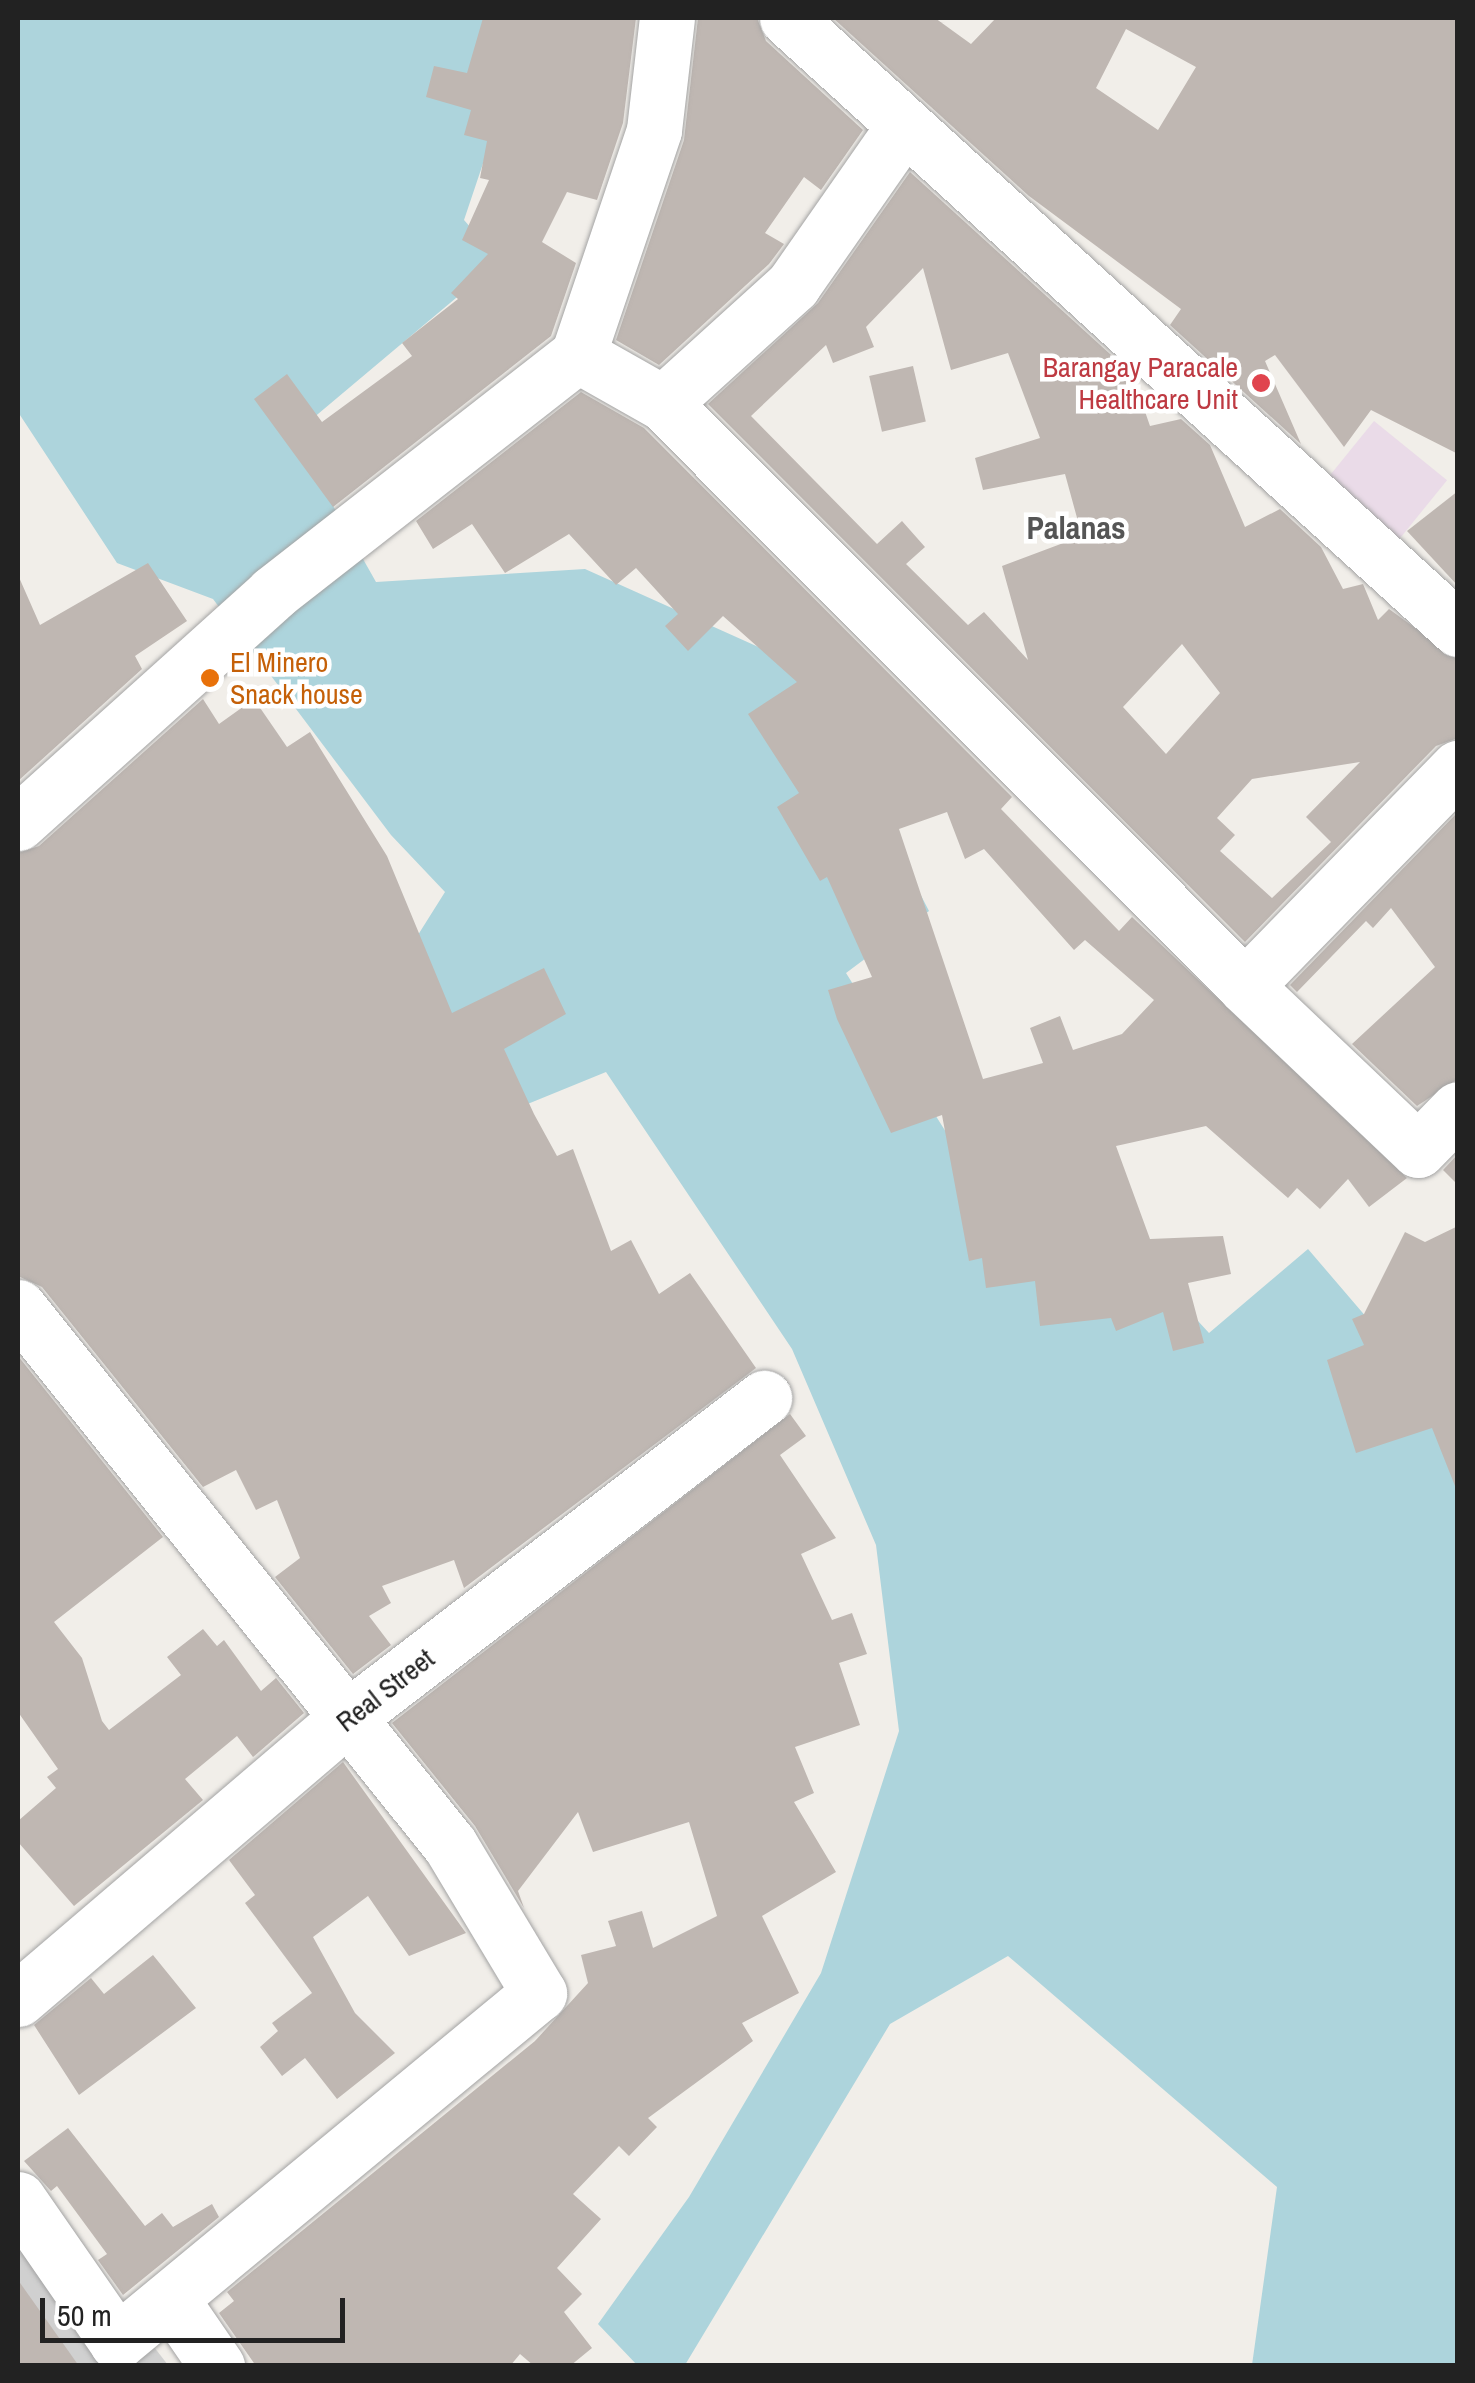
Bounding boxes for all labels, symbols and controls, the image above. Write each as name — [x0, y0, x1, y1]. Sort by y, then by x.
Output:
place label: Barangay Paracale Healthcare Unit — [1043, 350, 1238, 416]
marker: Barangay Paracale Healthcare Unit — [1248, 370, 1274, 396]
district label: Palanas — [1026, 509, 1126, 547]
place label: El Minero Snack house — [230, 645, 363, 711]
marker: El Minero Snack house — [199, 667, 221, 689]
street label: Real Street — [329, 1641, 441, 1739]
scale bar — [45, 2278, 350, 2340]
text: 50 m — [57, 2295, 112, 2335]

